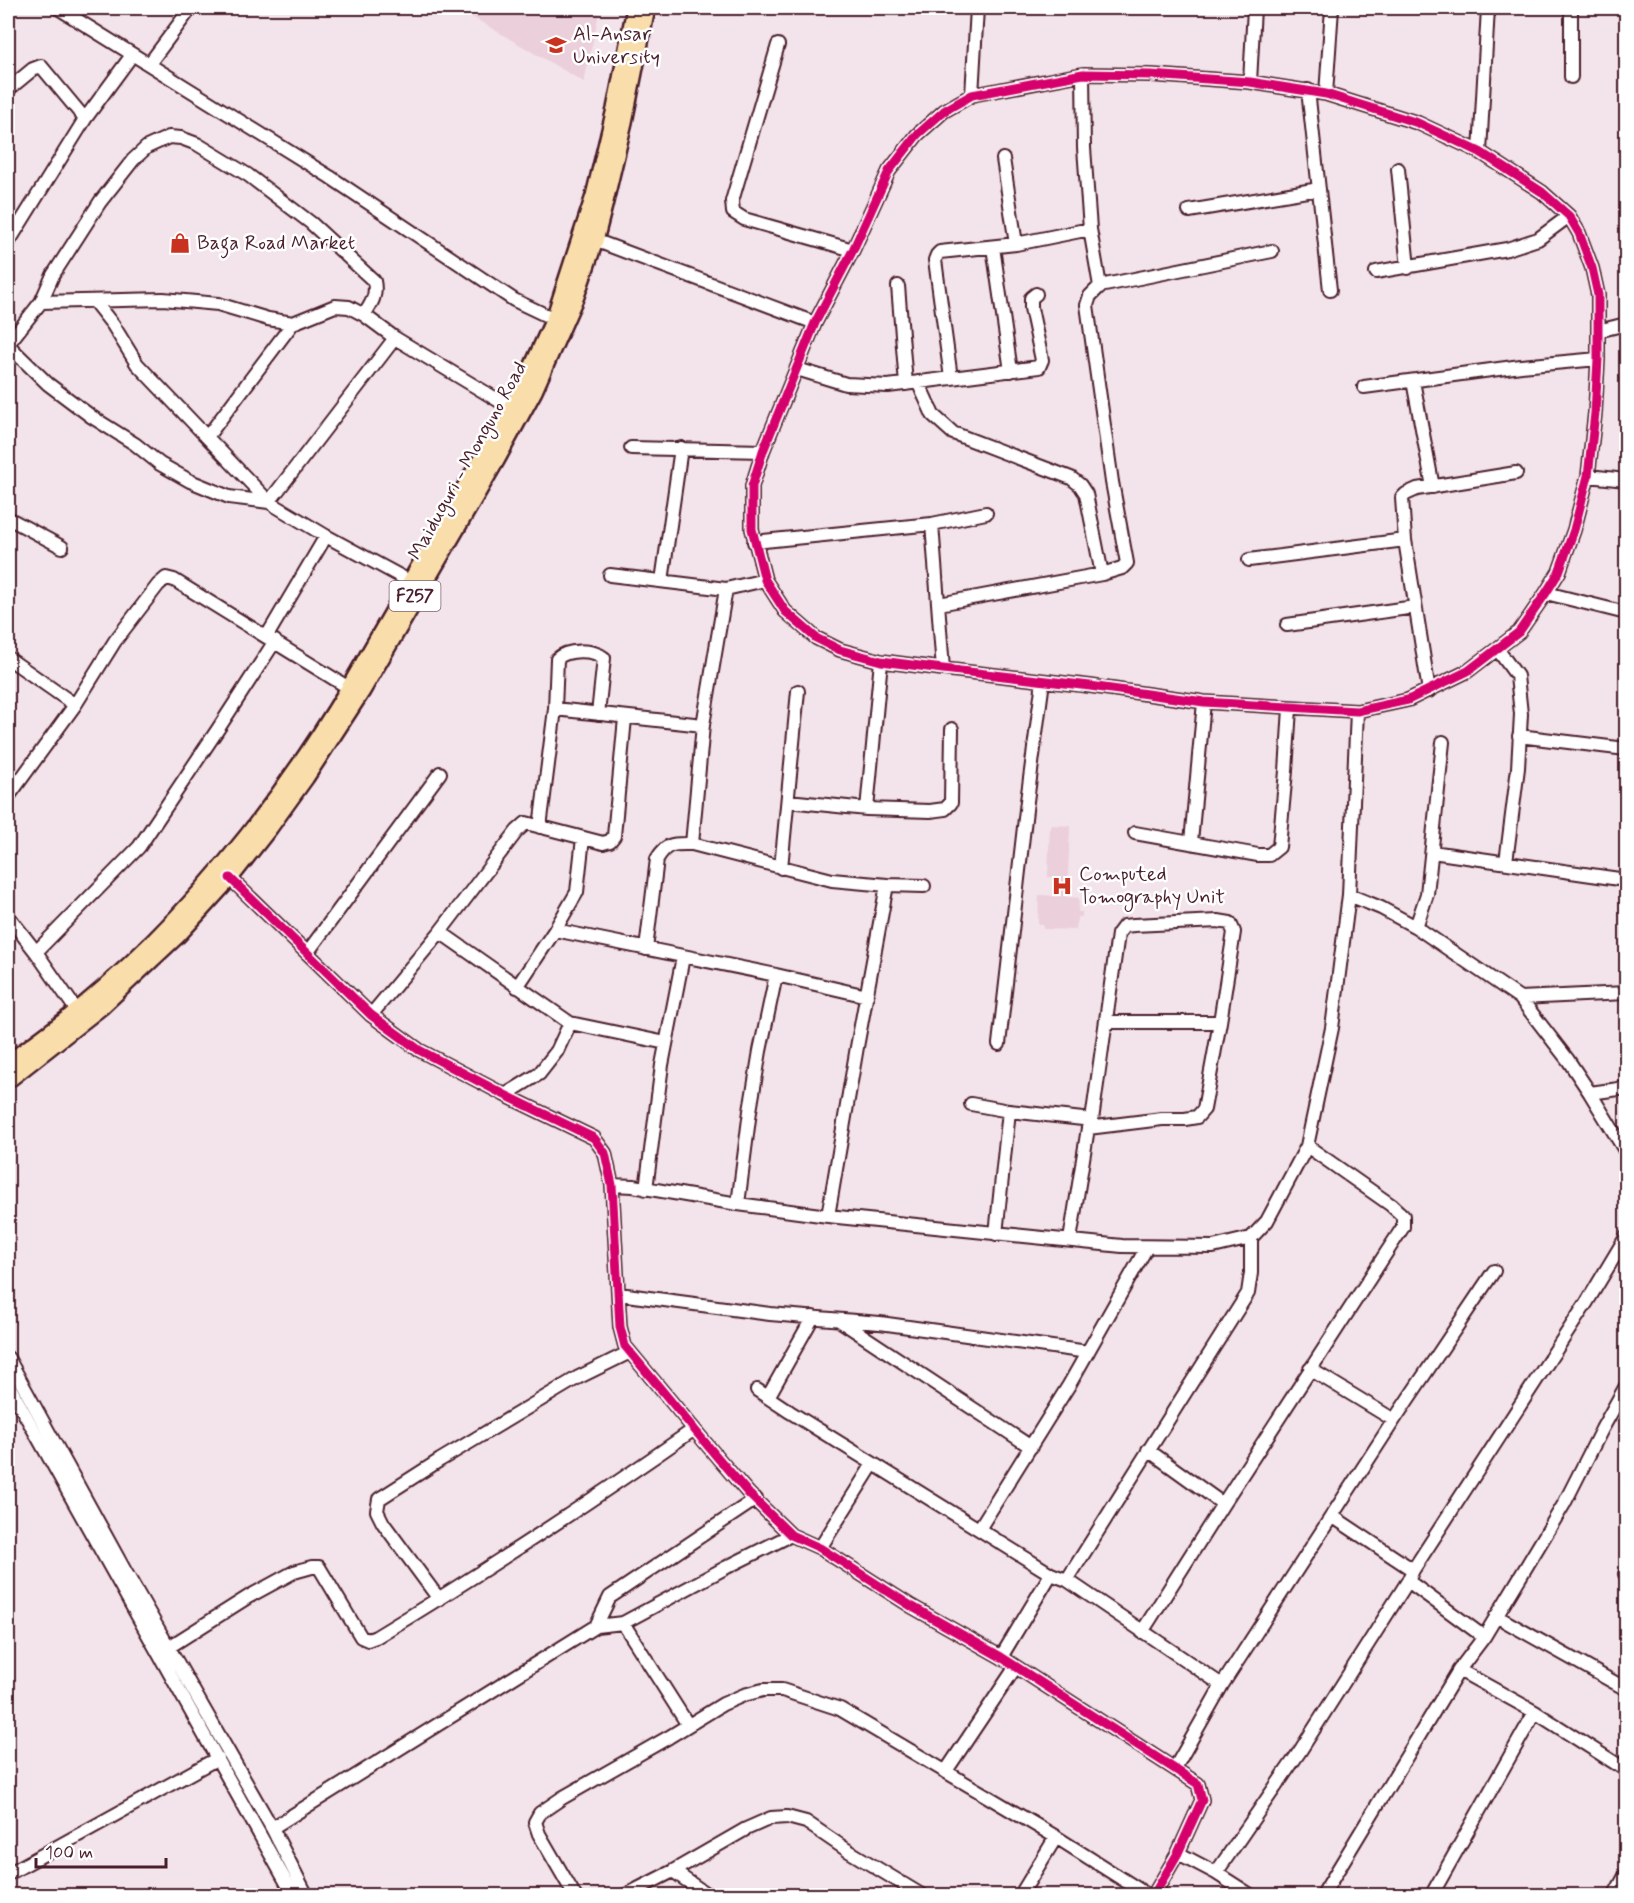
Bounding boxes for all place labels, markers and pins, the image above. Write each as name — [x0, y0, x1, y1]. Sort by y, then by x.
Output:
place label: Al-Ansar University — [573, 21, 660, 71]
school or university icon: Al-Ansar University — [544, 33, 568, 57]
place label: Baga Road Market — [197, 230, 355, 259]
shop icon: Baga Road Market — [168, 231, 192, 255]
place label: Computed Tomography Unit — [1079, 861, 1225, 912]
hospital icon: Computed Tomography Unit — [1050, 874, 1074, 898]

